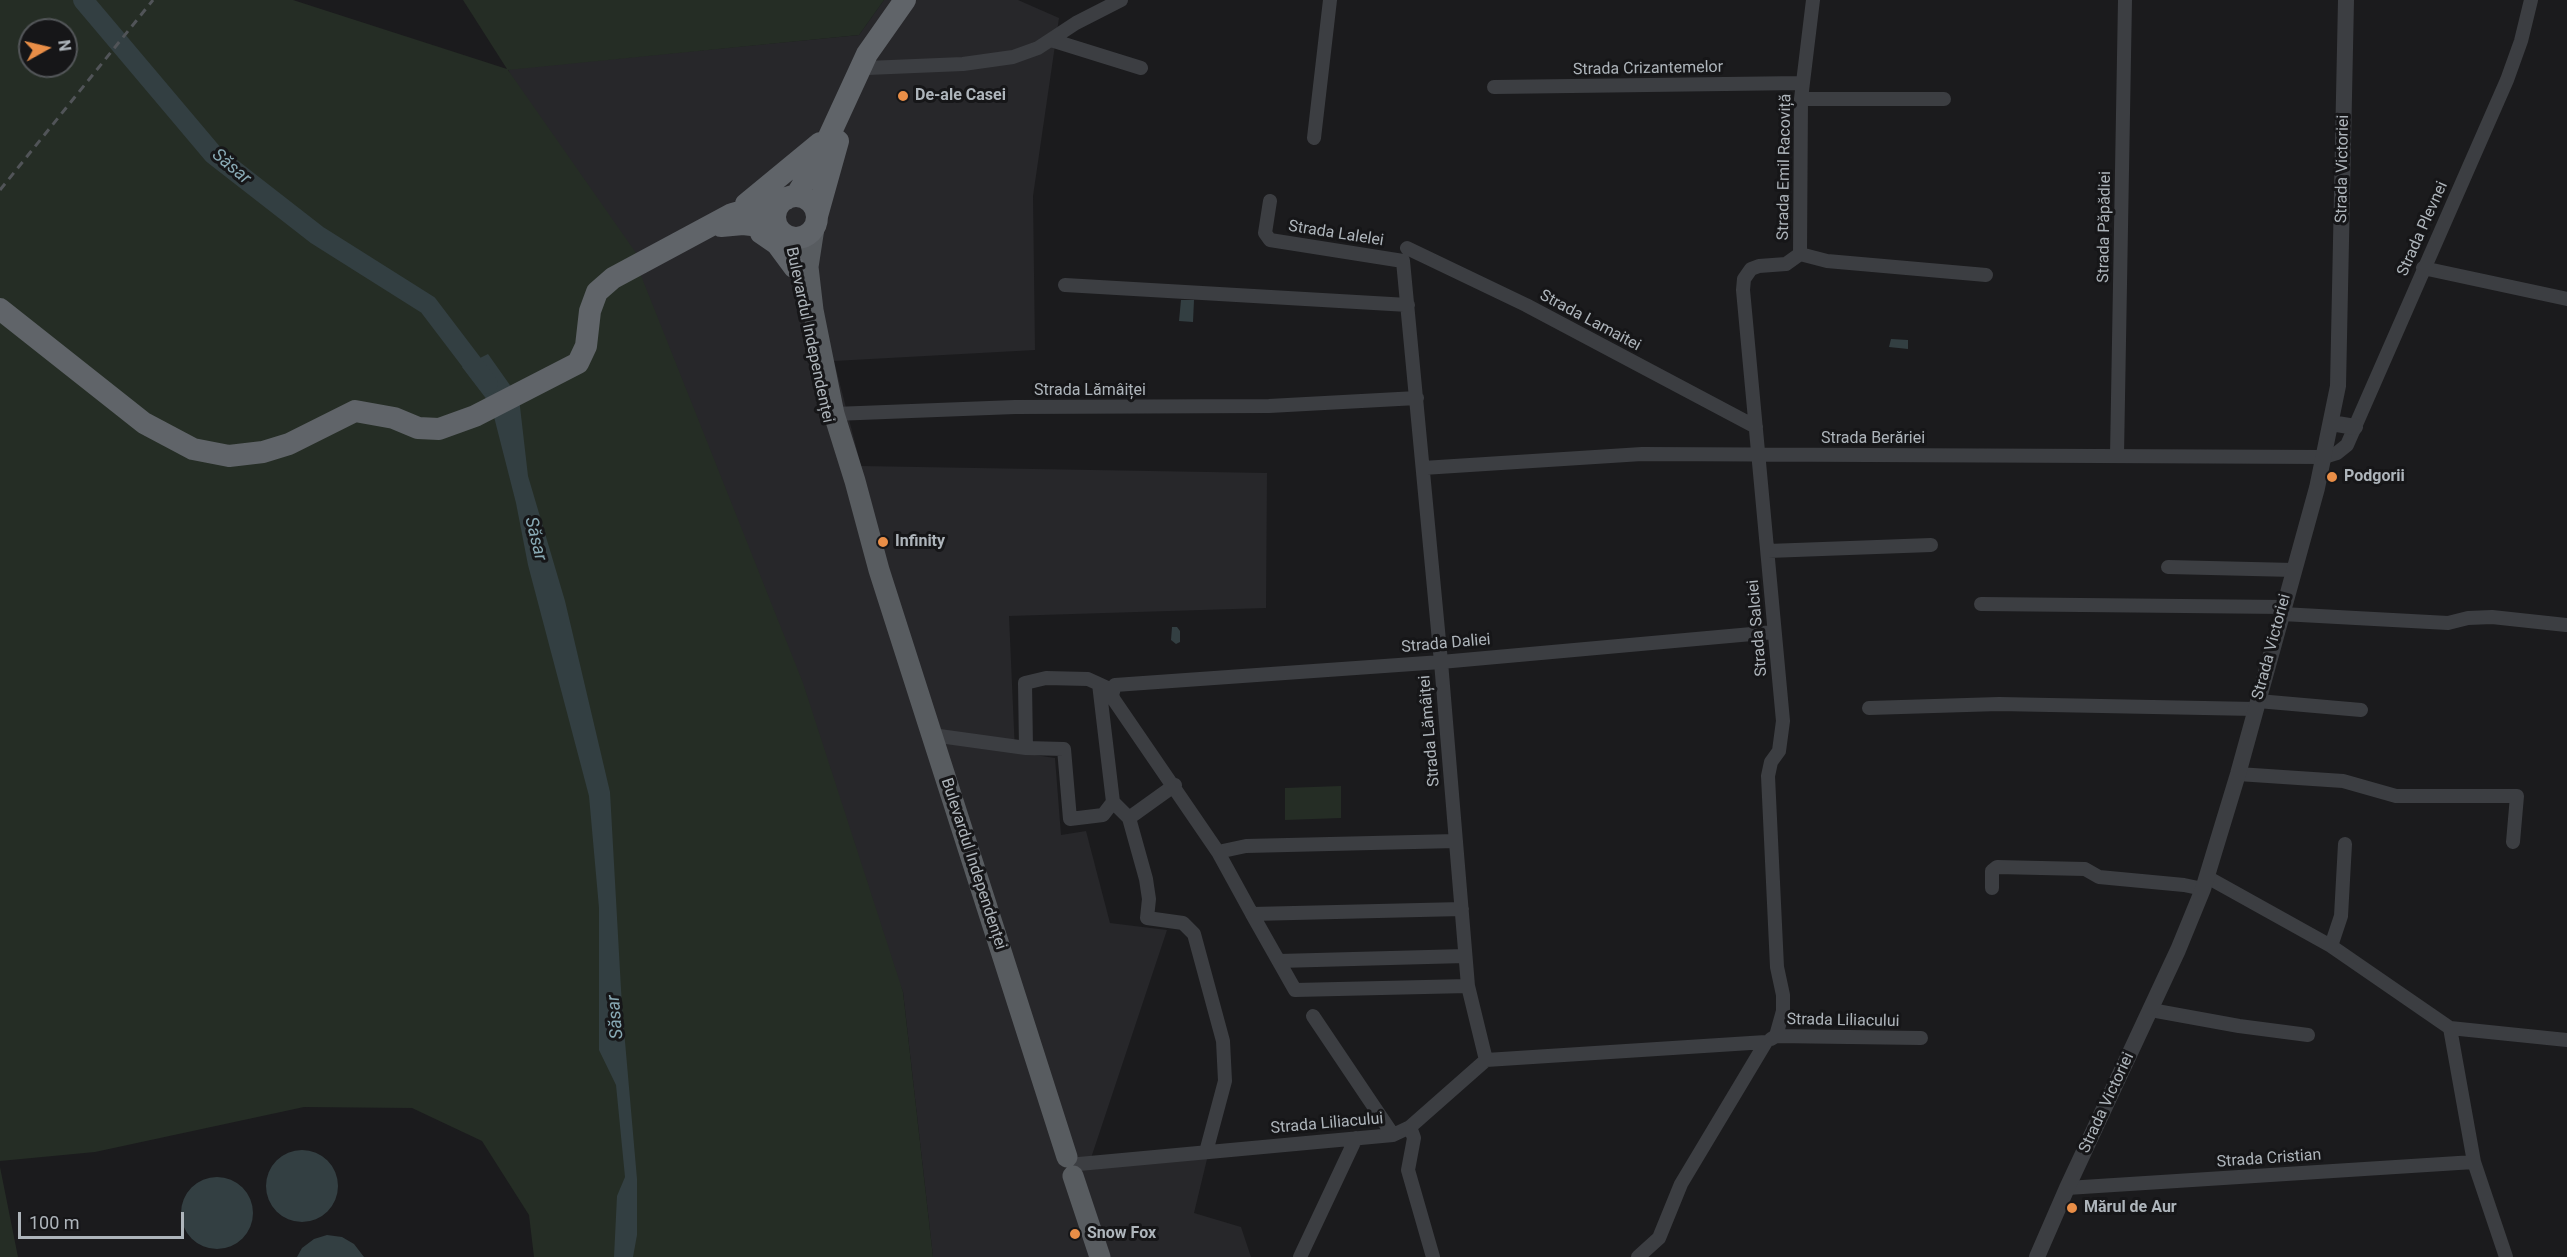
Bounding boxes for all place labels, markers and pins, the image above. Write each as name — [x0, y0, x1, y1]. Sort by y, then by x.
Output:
place label: De-ale Casei — [915, 86, 1006, 106]
marker: De-ale Casei — [896, 89, 910, 103]
place label: Podgorii — [2344, 467, 2405, 487]
marker: Podgorii — [2325, 470, 2339, 484]
place label: Infinity — [895, 532, 945, 552]
marker: Infinity — [876, 535, 890, 549]
place label: Mărul de Aur — [2084, 1198, 2177, 1218]
marker: Mărul de Aur — [2065, 1201, 2079, 1215]
place label: Snow Fox — [1087, 1224, 1156, 1244]
marker: Snow Fox — [1068, 1227, 1082, 1241]

